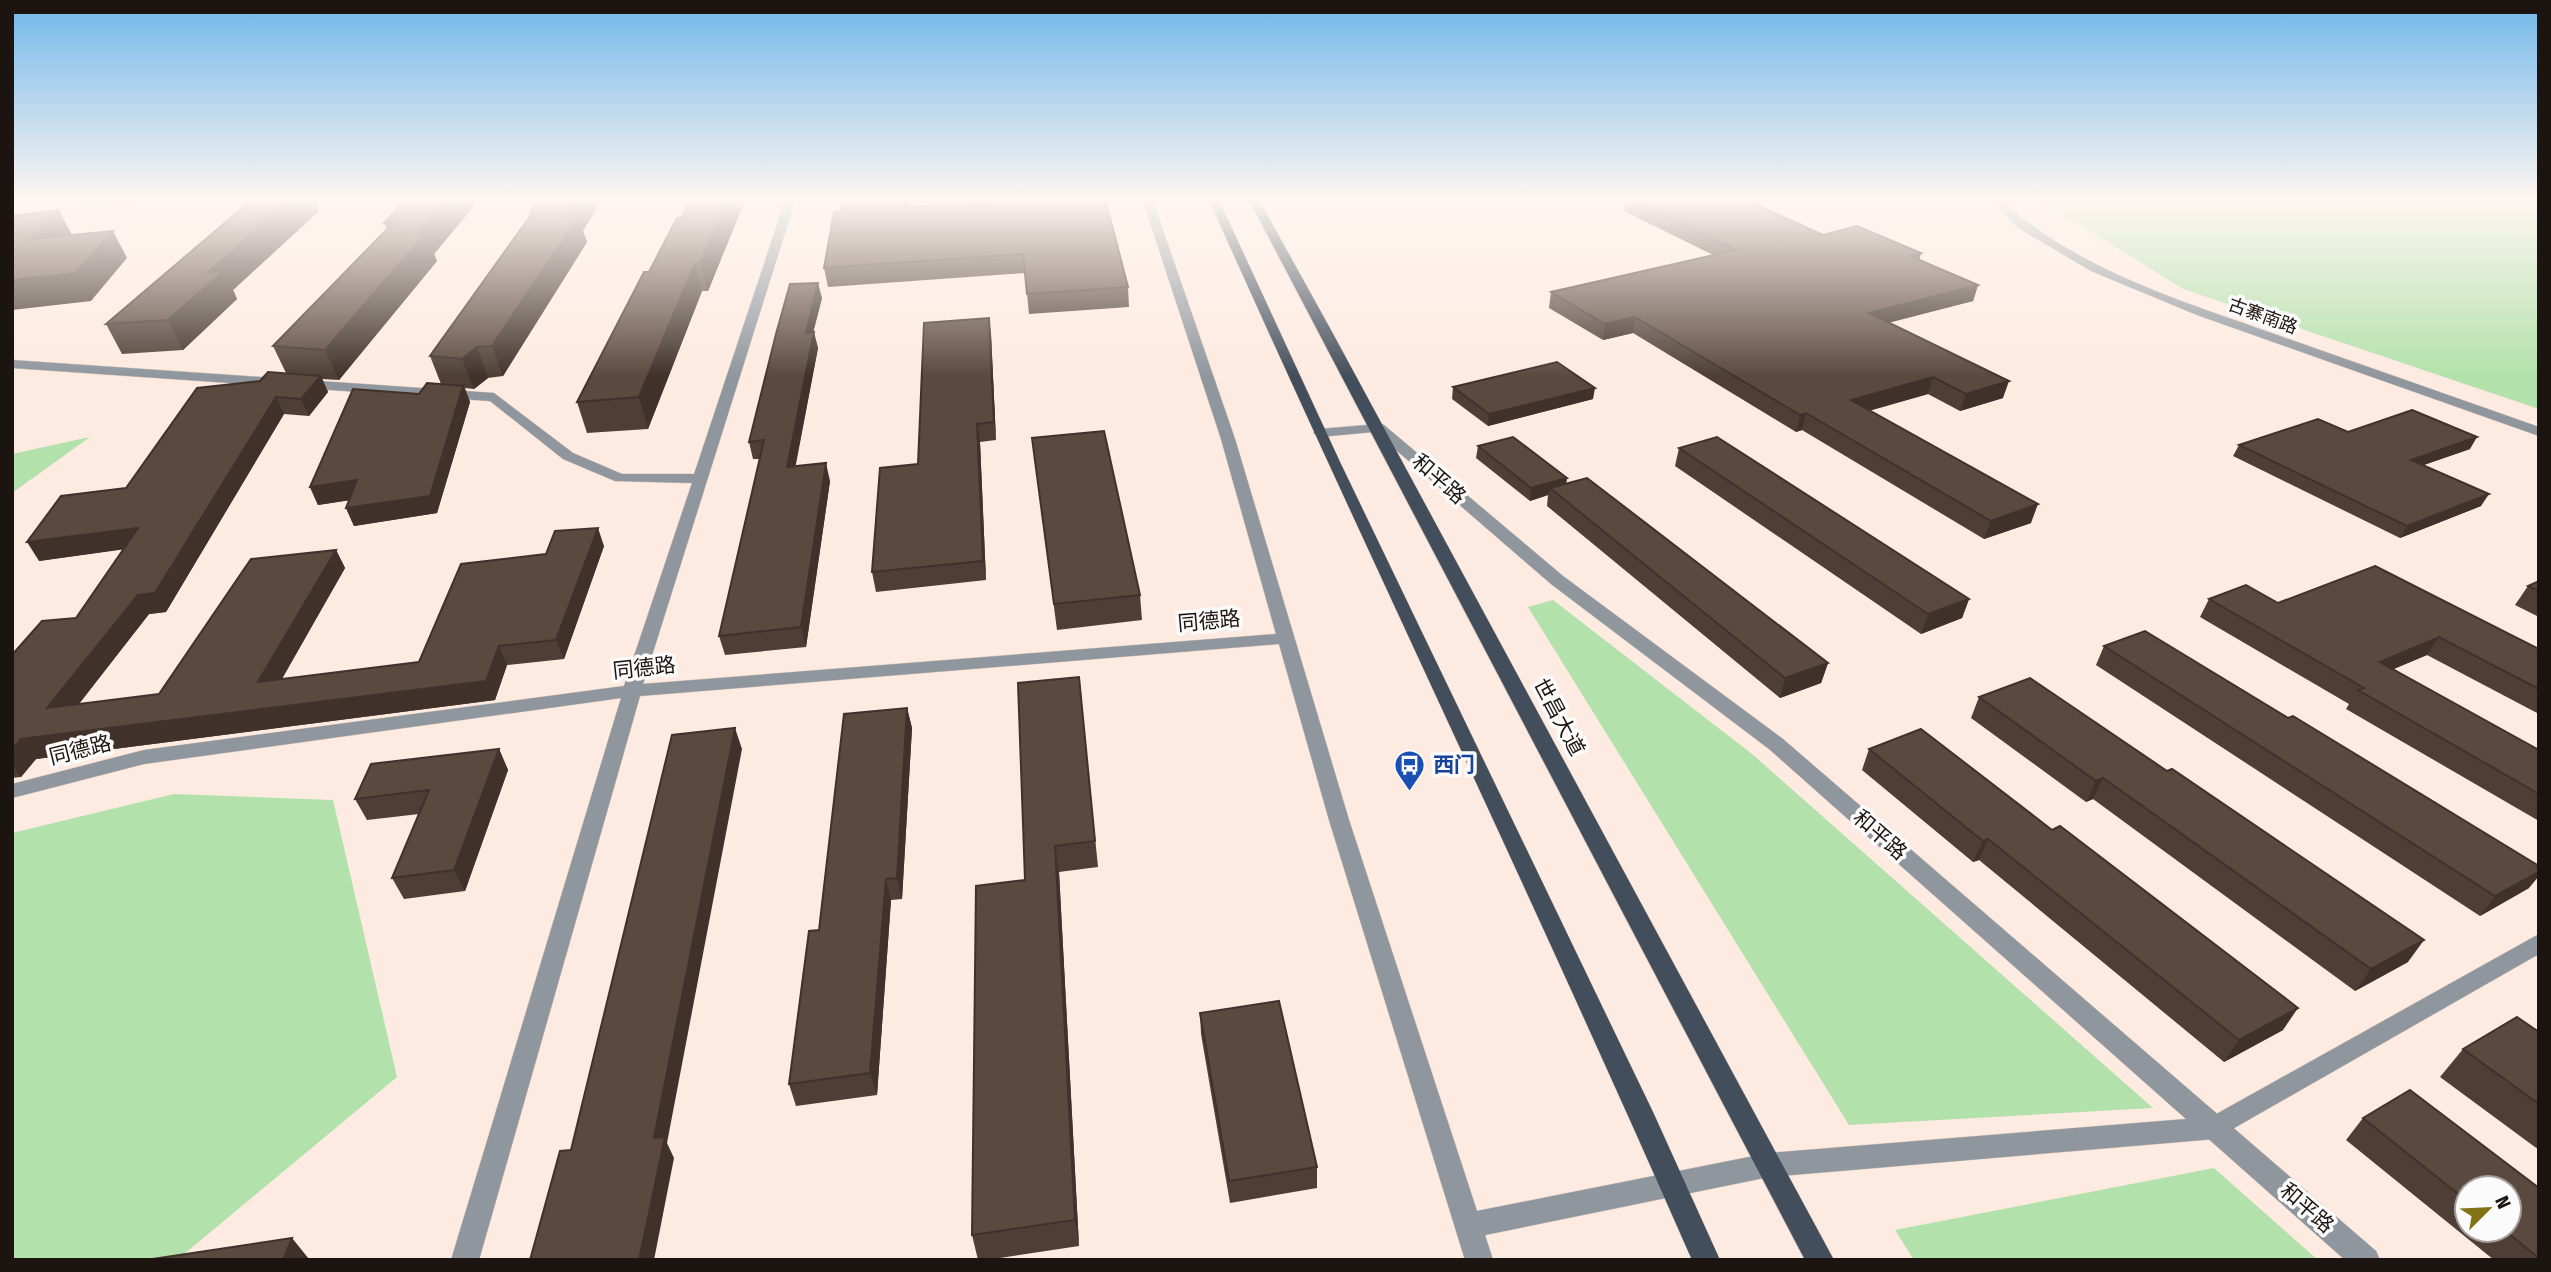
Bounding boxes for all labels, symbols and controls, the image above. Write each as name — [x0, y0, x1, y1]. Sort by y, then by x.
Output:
street label: 古寨南路 — [2225, 293, 2301, 339]
street label: 和平路 — [1407, 449, 1471, 509]
street label: 同德路 — [1176, 605, 1242, 637]
street label: 同德路 — [611, 652, 677, 684]
street label: 世昌大道 — [1528, 674, 1590, 760]
street label: 同德路 — [46, 730, 114, 770]
bus stop icon: 西门 — [1393, 748, 1427, 792]
place label: 西门 — [1433, 752, 1475, 778]
street label: 和平路 — [1848, 805, 1912, 865]
north arrow — [2453, 1174, 2523, 1244]
street label: 和平路 — [2275, 1178, 2339, 1238]
text: N — [2490, 1192, 2516, 1212]

